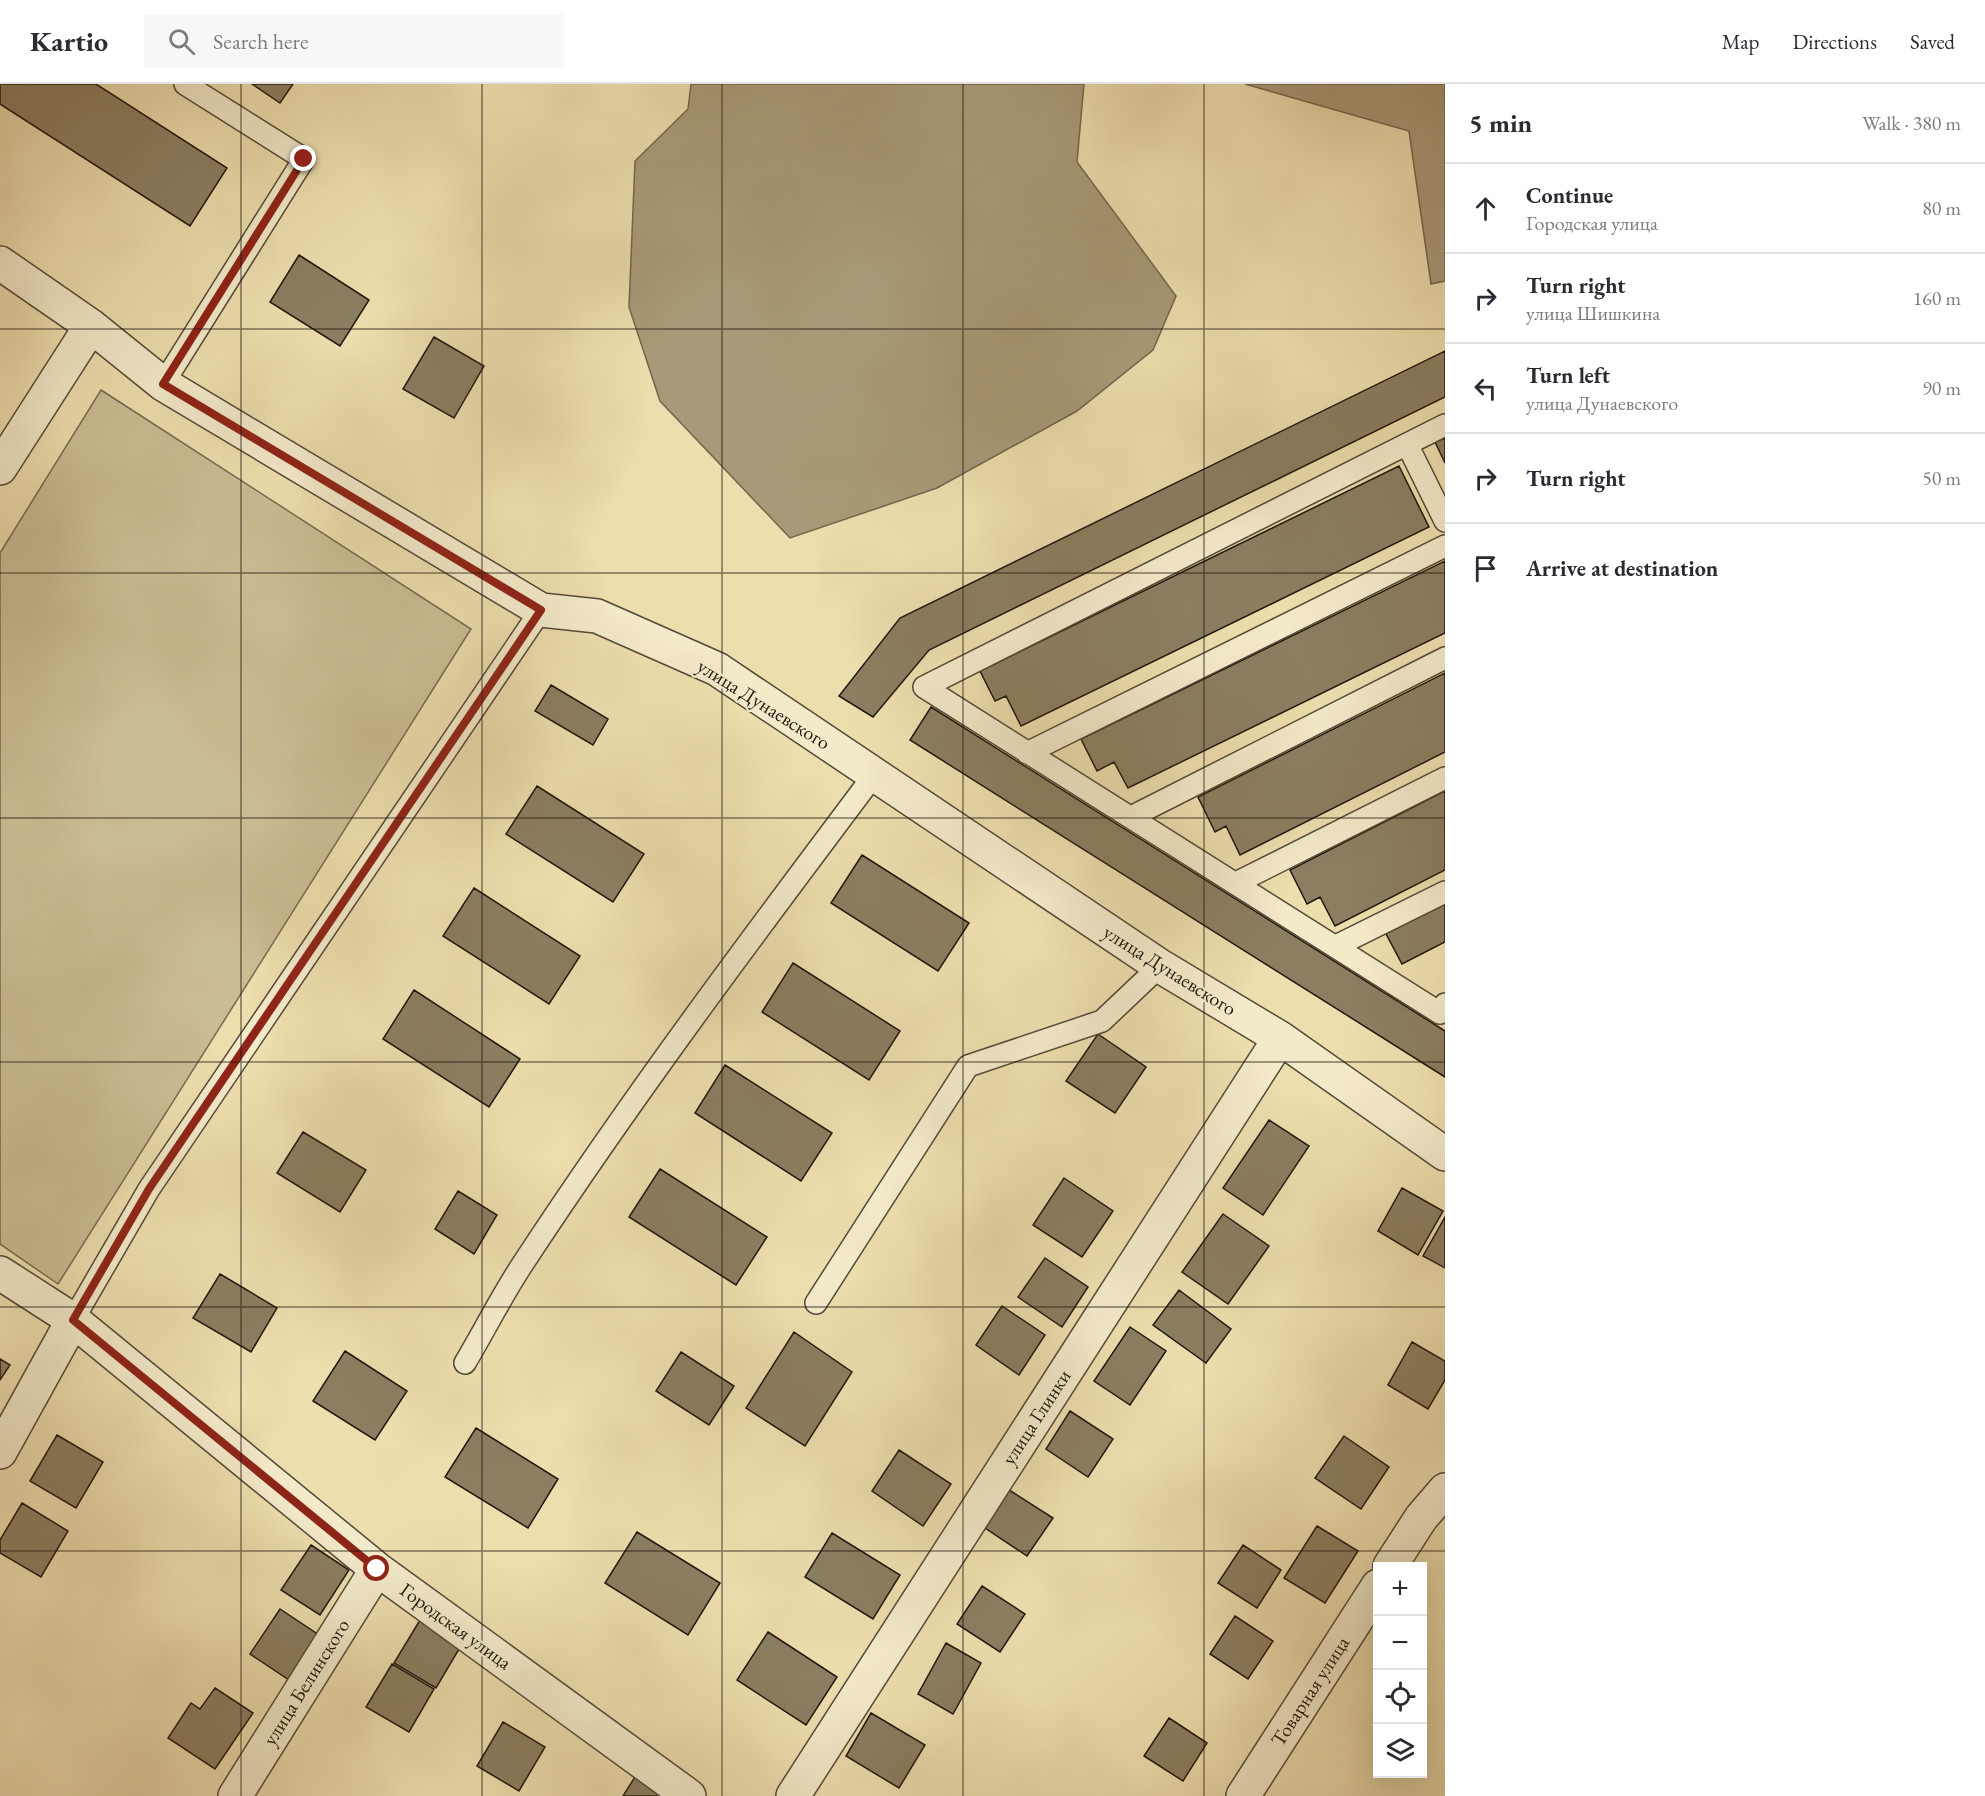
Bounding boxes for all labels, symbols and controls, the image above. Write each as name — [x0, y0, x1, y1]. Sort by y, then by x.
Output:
search box — [144, 14, 564, 68]
text: Kartio — [30, 23, 108, 59]
icon: search — [165, 25, 198, 58]
text: Search here — [213, 27, 309, 56]
text: Map — [1722, 28, 1759, 55]
text: Directions — [1792, 28, 1877, 55]
text: Saved — [1910, 28, 1955, 55]
text: 5 min — [1469, 106, 1532, 140]
text: Walk · 380 m — [1862, 110, 1961, 136]
route end — [290, 145, 316, 171]
text: Continue — [1526, 181, 1613, 210]
icon: ahead — [1469, 192, 1502, 225]
text: 80 m — [1922, 195, 1961, 221]
text: Городская улица — [1526, 210, 1658, 236]
text: Turn right — [1526, 271, 1625, 300]
icon: right — [1469, 282, 1502, 315]
text: 160 m — [1913, 285, 1961, 311]
text: улица Шишкина — [1526, 300, 1660, 326]
text: Turn left — [1526, 361, 1610, 390]
icon: left — [1469, 372, 1502, 405]
text: 90 m — [1922, 375, 1961, 401]
text: улица Дунаевского — [1526, 390, 1678, 416]
icon: right — [1469, 462, 1502, 495]
text: Turn right — [1526, 464, 1625, 493]
text: 50 m — [1922, 465, 1961, 491]
icon: arrive — [1469, 552, 1502, 585]
text: Arrive at destination — [1526, 554, 1718, 583]
street label: улица Дунаевского — [693, 653, 835, 755]
street label: улица Дунаевского — [1099, 919, 1241, 1021]
street label: улица Глинки — [995, 1364, 1077, 1470]
route start — [363, 1555, 389, 1581]
map controls — [1373, 1562, 1427, 1778]
button: + — [1373, 1562, 1427, 1616]
street label: Городская улица — [395, 1577, 517, 1675]
street label: улица Белинского — [257, 1614, 355, 1750]
button: − — [1373, 1616, 1427, 1670]
street label: Товарная улица — [1265, 1631, 1355, 1751]
button: locate — [1373, 1670, 1427, 1724]
button: layers — [1373, 1724, 1427, 1778]

